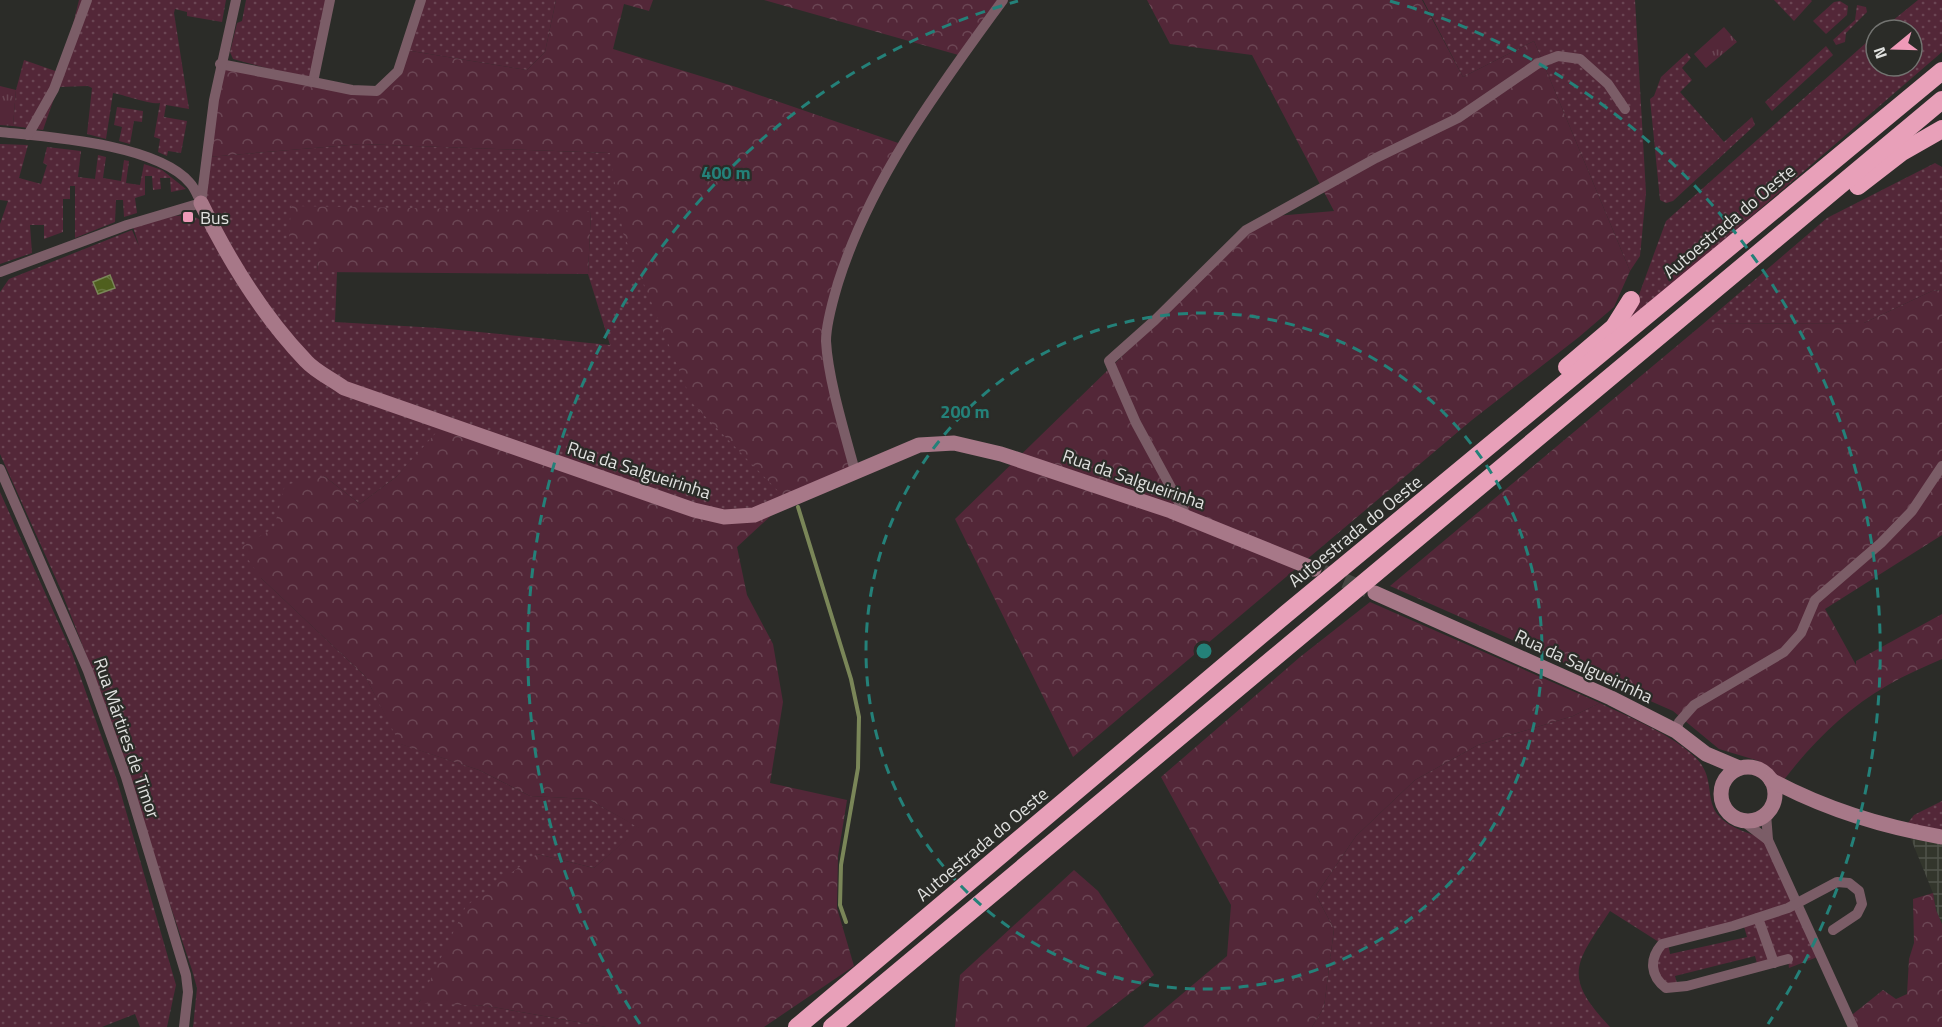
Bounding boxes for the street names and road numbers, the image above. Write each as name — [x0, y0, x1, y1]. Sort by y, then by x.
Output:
street label: Autoestrada do Oeste — [1657, 158, 1801, 284]
street label: Rua da Salgueirinha — [564, 434, 714, 506]
street label: Rua da Salgueirinha — [1059, 442, 1209, 516]
street label: Autoestrada do Oeste — [1282, 468, 1428, 594]
street label: Rua da Salgueirinha — [1511, 622, 1657, 710]
street label: Rua Mártires de Timor — [87, 654, 167, 822]
street label: Autoestrada do Oeste — [910, 781, 1054, 907]

